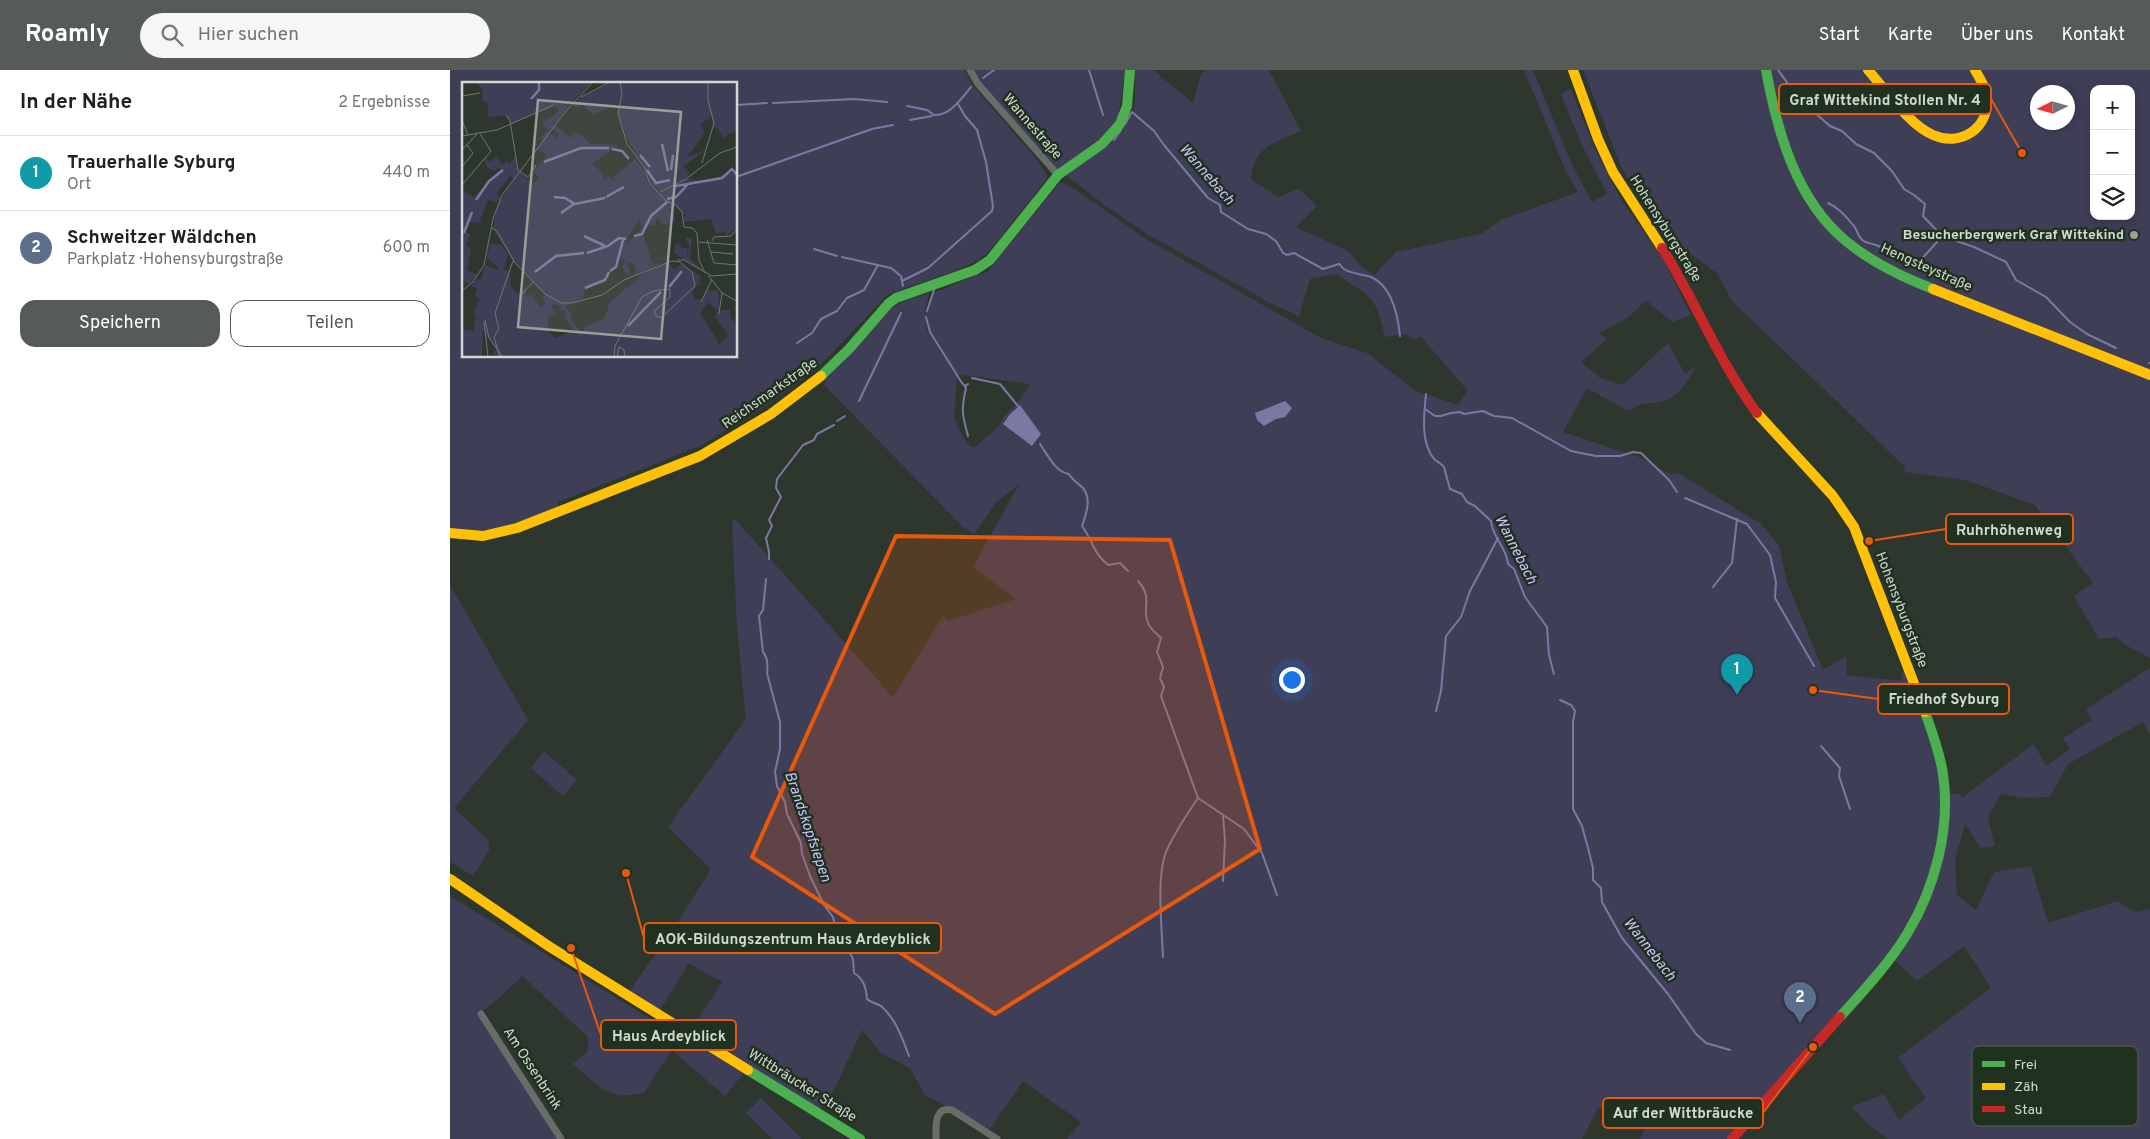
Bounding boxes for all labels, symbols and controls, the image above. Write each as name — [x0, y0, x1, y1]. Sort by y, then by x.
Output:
search box — [140, 13, 490, 58]
text: Roamly — [25, 20, 110, 50]
icon: search — [158, 21, 186, 49]
text: Hier suchen — [198, 23, 299, 47]
text: Start — [1819, 24, 1860, 47]
text: Karte — [1888, 24, 1933, 47]
text: Über uns — [1961, 24, 2033, 47]
text: Kontakt — [2061, 24, 2125, 47]
inset map — [462, 82, 738, 358]
callout: Graf Wittekind Stollen Nr. 4 — [1779, 84, 1991, 114]
north arrow — [2030, 85, 2075, 130]
map controls — [2090, 85, 2135, 220]
button: + — [2090, 85, 2135, 130]
text: In der Nähe — [20, 89, 132, 116]
street label: Wannestraße — [999, 91, 1065, 163]
text: Graf Wittekind Stollen Nr. 4 — [1789, 92, 1981, 111]
text: 2 Ergebnisse — [338, 93, 430, 113]
button: − — [2090, 130, 2135, 175]
water label: Wannebach — [1174, 140, 1238, 210]
text: Trauerhalle Syburg — [67, 151, 236, 175]
text: 1 — [33, 163, 39, 183]
text: 440 m — [383, 163, 430, 183]
street label: Hohensyburgstraße — [1625, 172, 1705, 286]
text: Ort — [67, 175, 91, 195]
button: layers — [2090, 175, 2135, 220]
text: Schweitzer Wäldchen — [67, 226, 257, 250]
place label: Besucherbergwerk Graf Wittekind — [1903, 227, 2124, 244]
marker: Besucherbergwerk Graf Wittekind — [2128, 229, 2140, 241]
text: 2 — [31, 238, 41, 258]
text: 600 m — [383, 238, 430, 258]
street label: Hengsteystraße — [1878, 240, 1974, 296]
text: Parkplatz · Hohensyburgstraße — [67, 250, 283, 270]
button: Speichern — [20, 300, 220, 347]
button: Teilen — [230, 300, 430, 347]
street label: Reichsmarkstraße — [719, 355, 821, 433]
water label: Wannebach — [1489, 512, 1541, 588]
callout: Ruhrhöhenweg — [1946, 514, 2073, 544]
text: Ruhrhöhenweg — [1956, 522, 2062, 541]
street label: Hohensyburgstraße — [1871, 550, 1931, 670]
pin: 1 — [1721, 654, 1753, 695]
your location — [1279, 667, 1305, 693]
callout: Friedhof Syburg — [1878, 684, 2009, 714]
text: Friedhof Syburg — [1889, 691, 1999, 710]
water label: Brandskopfsiepen — [779, 769, 835, 885]
water label: Wannebach — [1618, 915, 1680, 985]
callout: AOK-Bildungszentrum Haus Ardeyblick — [644, 923, 941, 953]
text: AOK-Bildungszentrum Haus Ardeyblick — [655, 931, 931, 950]
pin: 2 — [1784, 982, 1816, 1023]
callout: Haus Ardeyblick — [601, 1020, 736, 1050]
street label: Am Ossenbrink — [499, 1024, 565, 1114]
text: Haus Ardeyblick — [612, 1028, 726, 1047]
street label: Wittbräucker Straße — [745, 1046, 859, 1126]
legend — [1972, 1046, 2138, 1126]
text: Frei — [2014, 1057, 2037, 1074]
text: Zäh — [2014, 1079, 2038, 1096]
callout: Auf der Wittbräucke — [1603, 1098, 1763, 1128]
text: Stau — [2014, 1102, 2043, 1119]
text: Auf der Wittbräucke — [1613, 1105, 1753, 1124]

